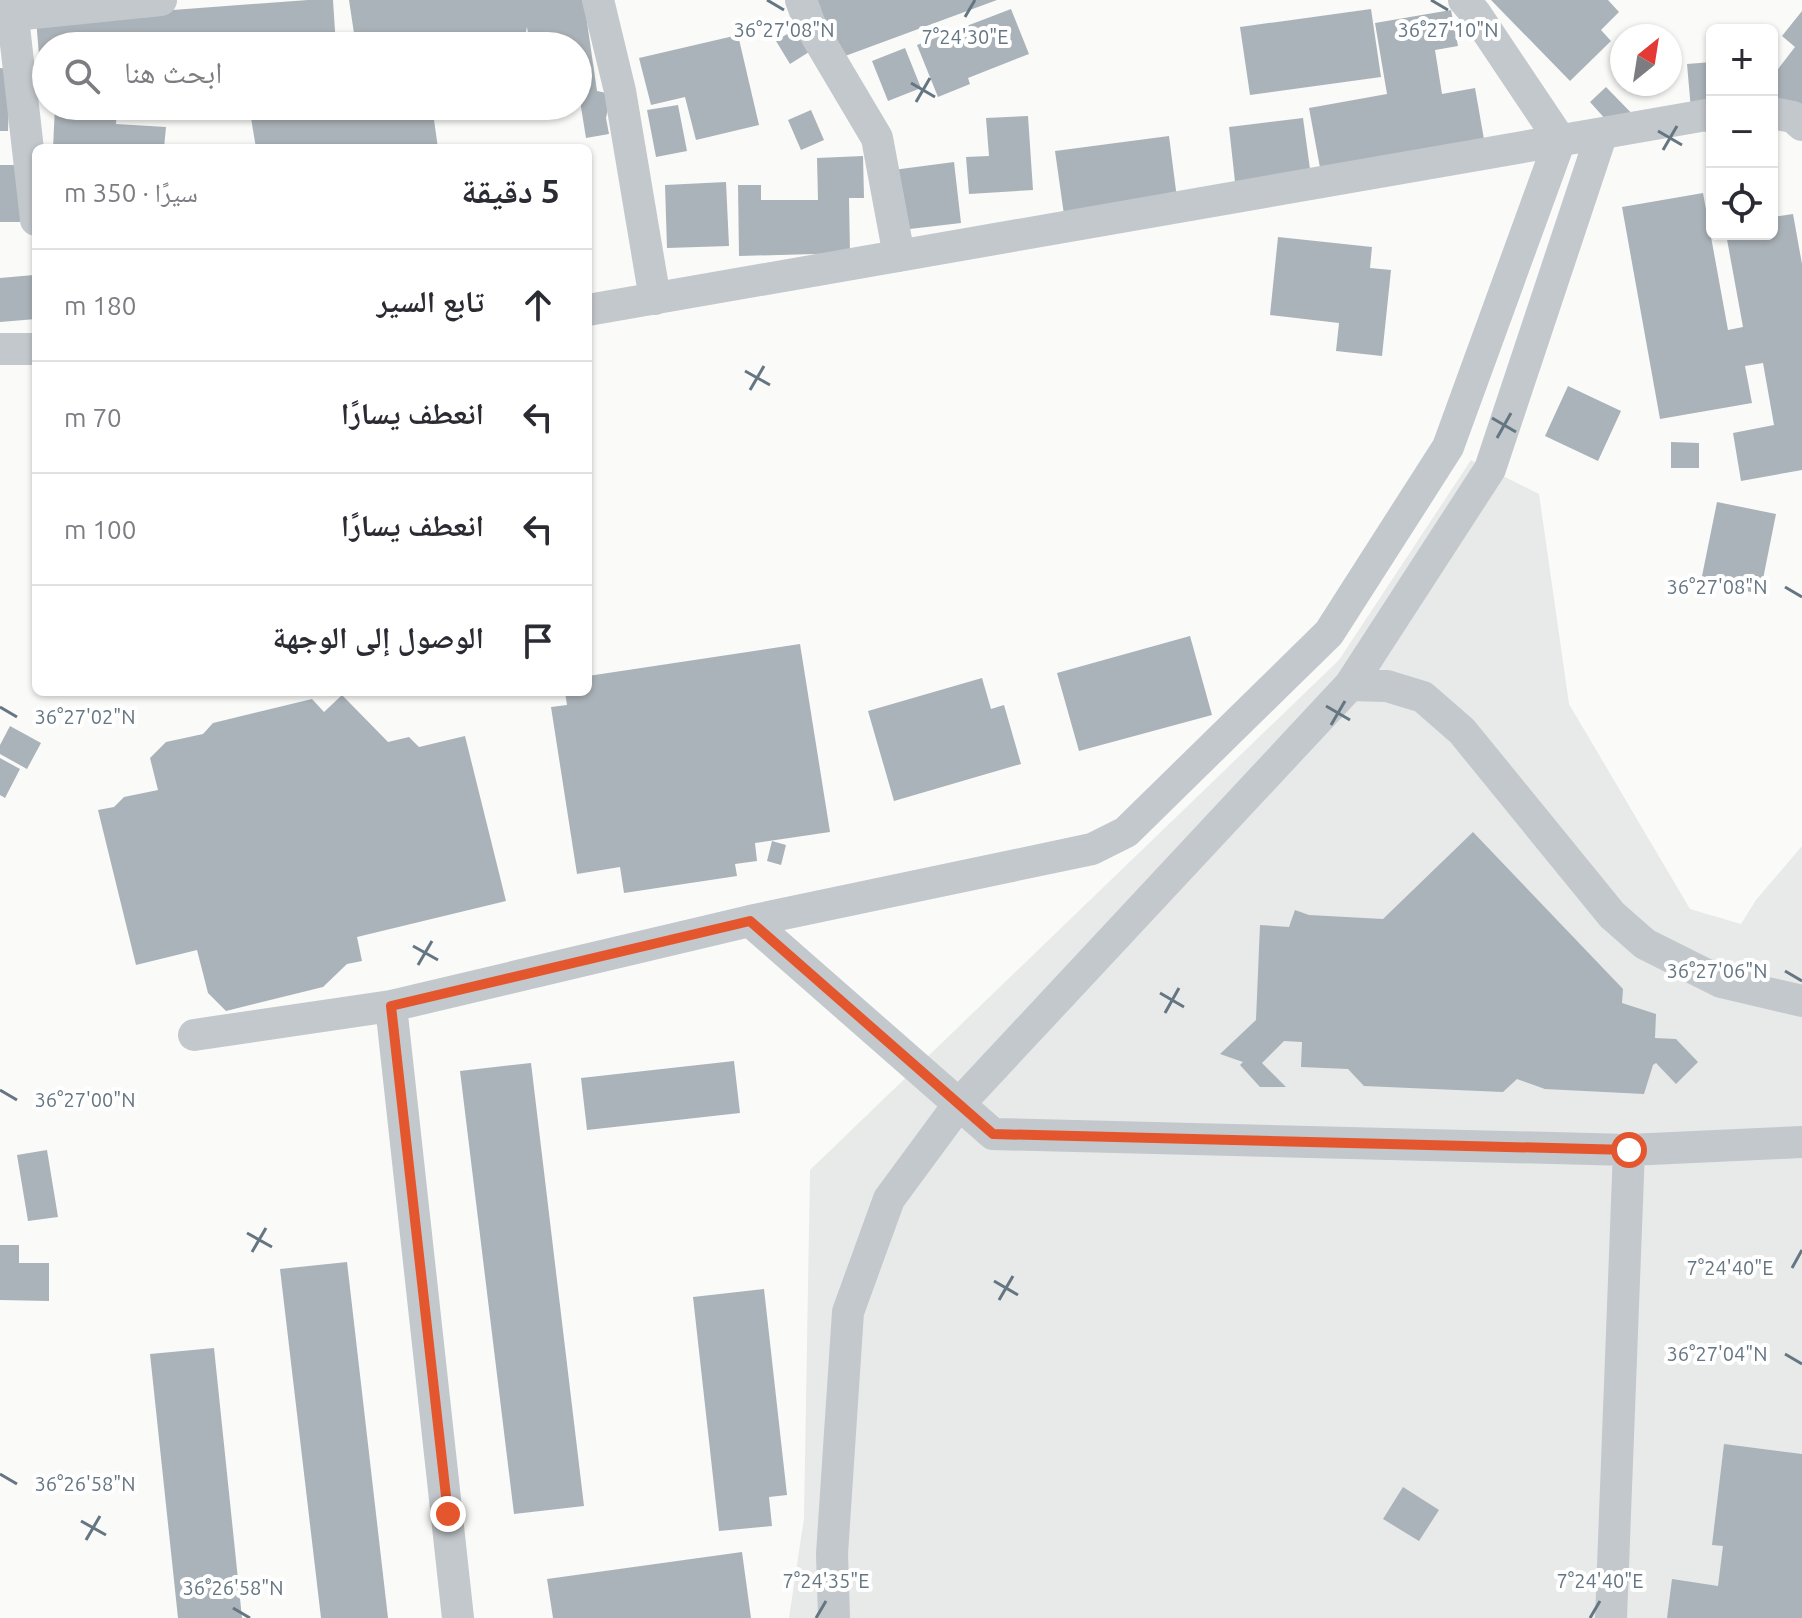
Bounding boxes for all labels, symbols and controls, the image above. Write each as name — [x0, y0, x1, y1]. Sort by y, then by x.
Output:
text: 36°27'08"N — [733, 18, 835, 41]
text: 36°27'10"N — [1397, 18, 1499, 41]
north arrow — [1610, 24, 1682, 96]
map controls — [1706, 24, 1778, 240]
button: + — [1706, 24, 1778, 96]
text: 7°24'30"E — [922, 25, 1008, 48]
search box — [32, 32, 592, 120]
icon: search — [60, 54, 104, 98]
text: ابحث هنا — [124, 55, 222, 89]
button: − — [1706, 96, 1778, 168]
button: locate — [1706, 168, 1778, 240]
text: 5 دقيقة — [461, 171, 560, 209]
text: سيرًا · 350 m — [64, 178, 198, 207]
icon: ahead — [516, 283, 560, 327]
text: تابع السير — [377, 284, 484, 318]
text: 180 m — [64, 291, 136, 320]
icon: left — [516, 395, 560, 439]
text: انعطف يسارًا — [341, 396, 484, 430]
text: 70 m — [64, 403, 122, 432]
icon: left — [516, 507, 560, 551]
text: انعطف يسارًا — [341, 508, 484, 542]
text: 100 m — [64, 515, 136, 544]
text: 36°27'08"N — [1666, 575, 1768, 598]
icon: arrive — [516, 619, 560, 663]
text: الوصول إلى الوجهة — [273, 620, 484, 654]
text: 36°27'02"N — [34, 705, 136, 728]
text: 36°27'06"N — [1666, 959, 1768, 982]
text: 36°27'00"N — [34, 1088, 136, 1111]
route start — [1611, 1132, 1647, 1168]
text: 7°24'40"E — [1687, 1256, 1773, 1279]
text: 36°27'04"N — [1666, 1342, 1768, 1365]
text: 36°26'58"N — [34, 1472, 136, 1495]
route end — [430, 1496, 466, 1532]
text: 7°24'35"E — [783, 1569, 869, 1592]
text: 7°24'40"E — [1557, 1569, 1643, 1592]
text: 36°26'58"N — [182, 1576, 284, 1599]

